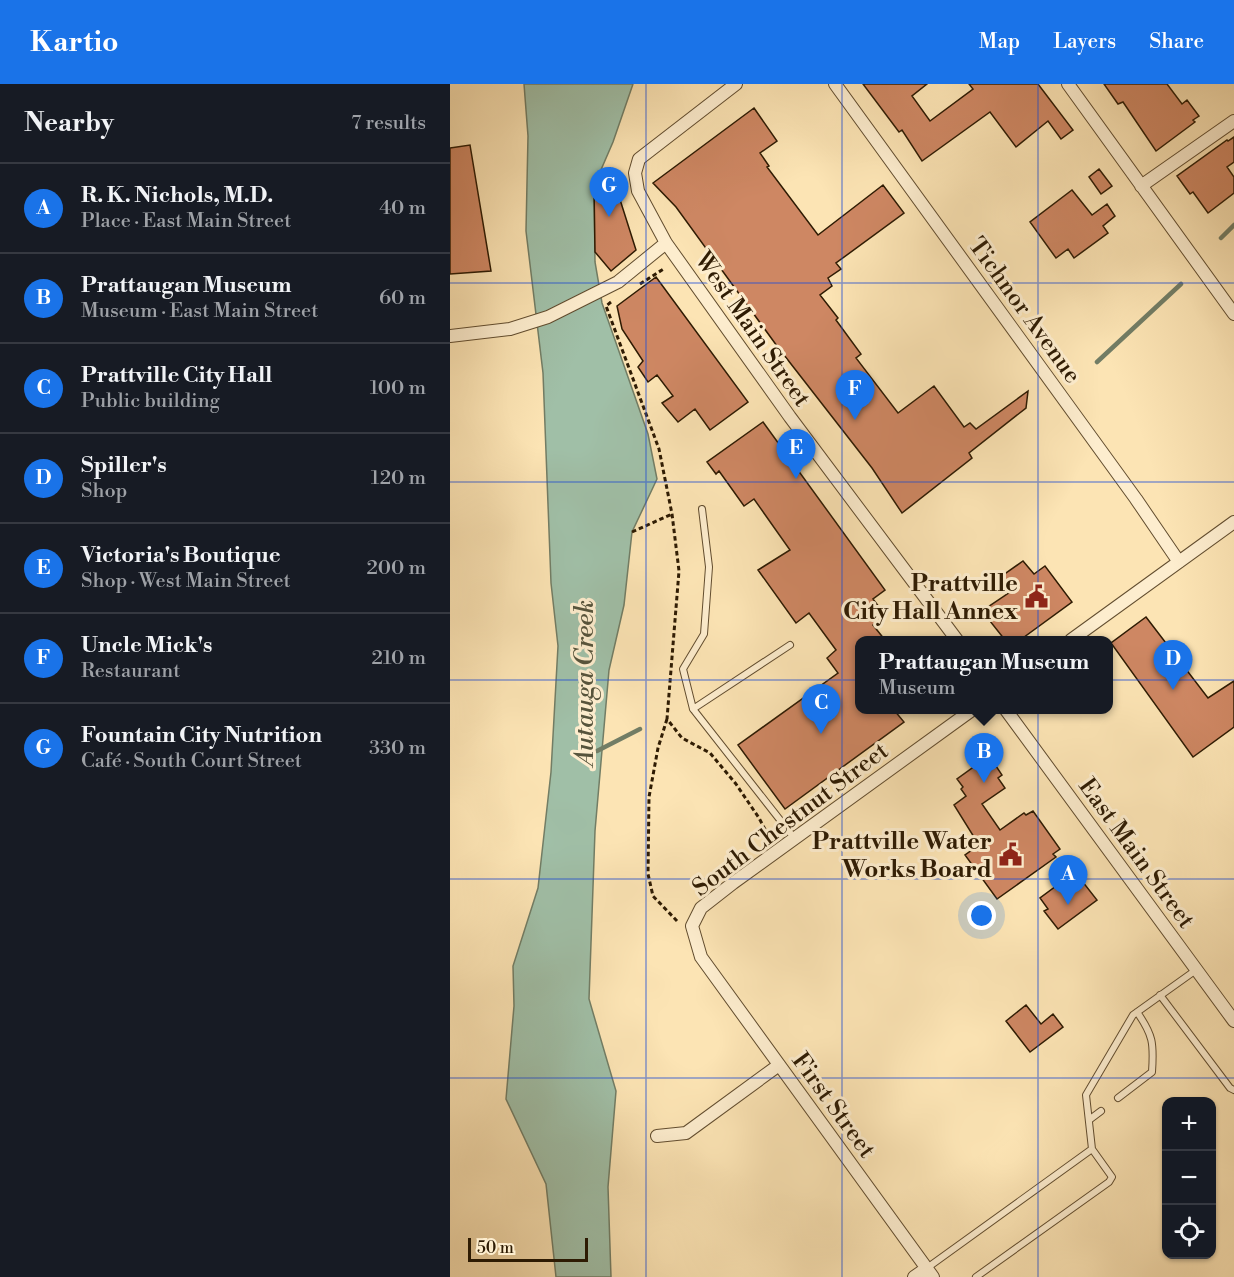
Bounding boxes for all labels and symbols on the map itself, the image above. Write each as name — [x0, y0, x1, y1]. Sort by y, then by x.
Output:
pin: G — [590, 168, 628, 217]
street label: Tichnor Avenue — [961, 232, 1087, 389]
street label: West Main Street — [687, 246, 817, 413]
pin: F — [836, 370, 874, 420]
pin: E — [776, 430, 816, 479]
place label: Prattville City Hall Annex — [843, 569, 1018, 627]
public building icon: Prattville City Hall Annex — [1023, 584, 1049, 610]
water label: Autauga Creek — [569, 600, 601, 769]
pin: D — [1154, 640, 1192, 690]
pin: C — [802, 684, 841, 734]
pin: B — [964, 734, 1004, 783]
street label: South Chestnut Street — [687, 736, 895, 903]
street label: East Main Street — [1072, 773, 1201, 935]
place label: Prattville Water Works Board — [812, 827, 992, 885]
public building icon: Prattville Water Works Board — [997, 842, 1023, 868]
pin: A — [1048, 856, 1088, 905]
your location — [967, 901, 996, 930]
street label: First Street — [785, 1047, 882, 1165]
scale bar — [468, 1235, 588, 1262]

